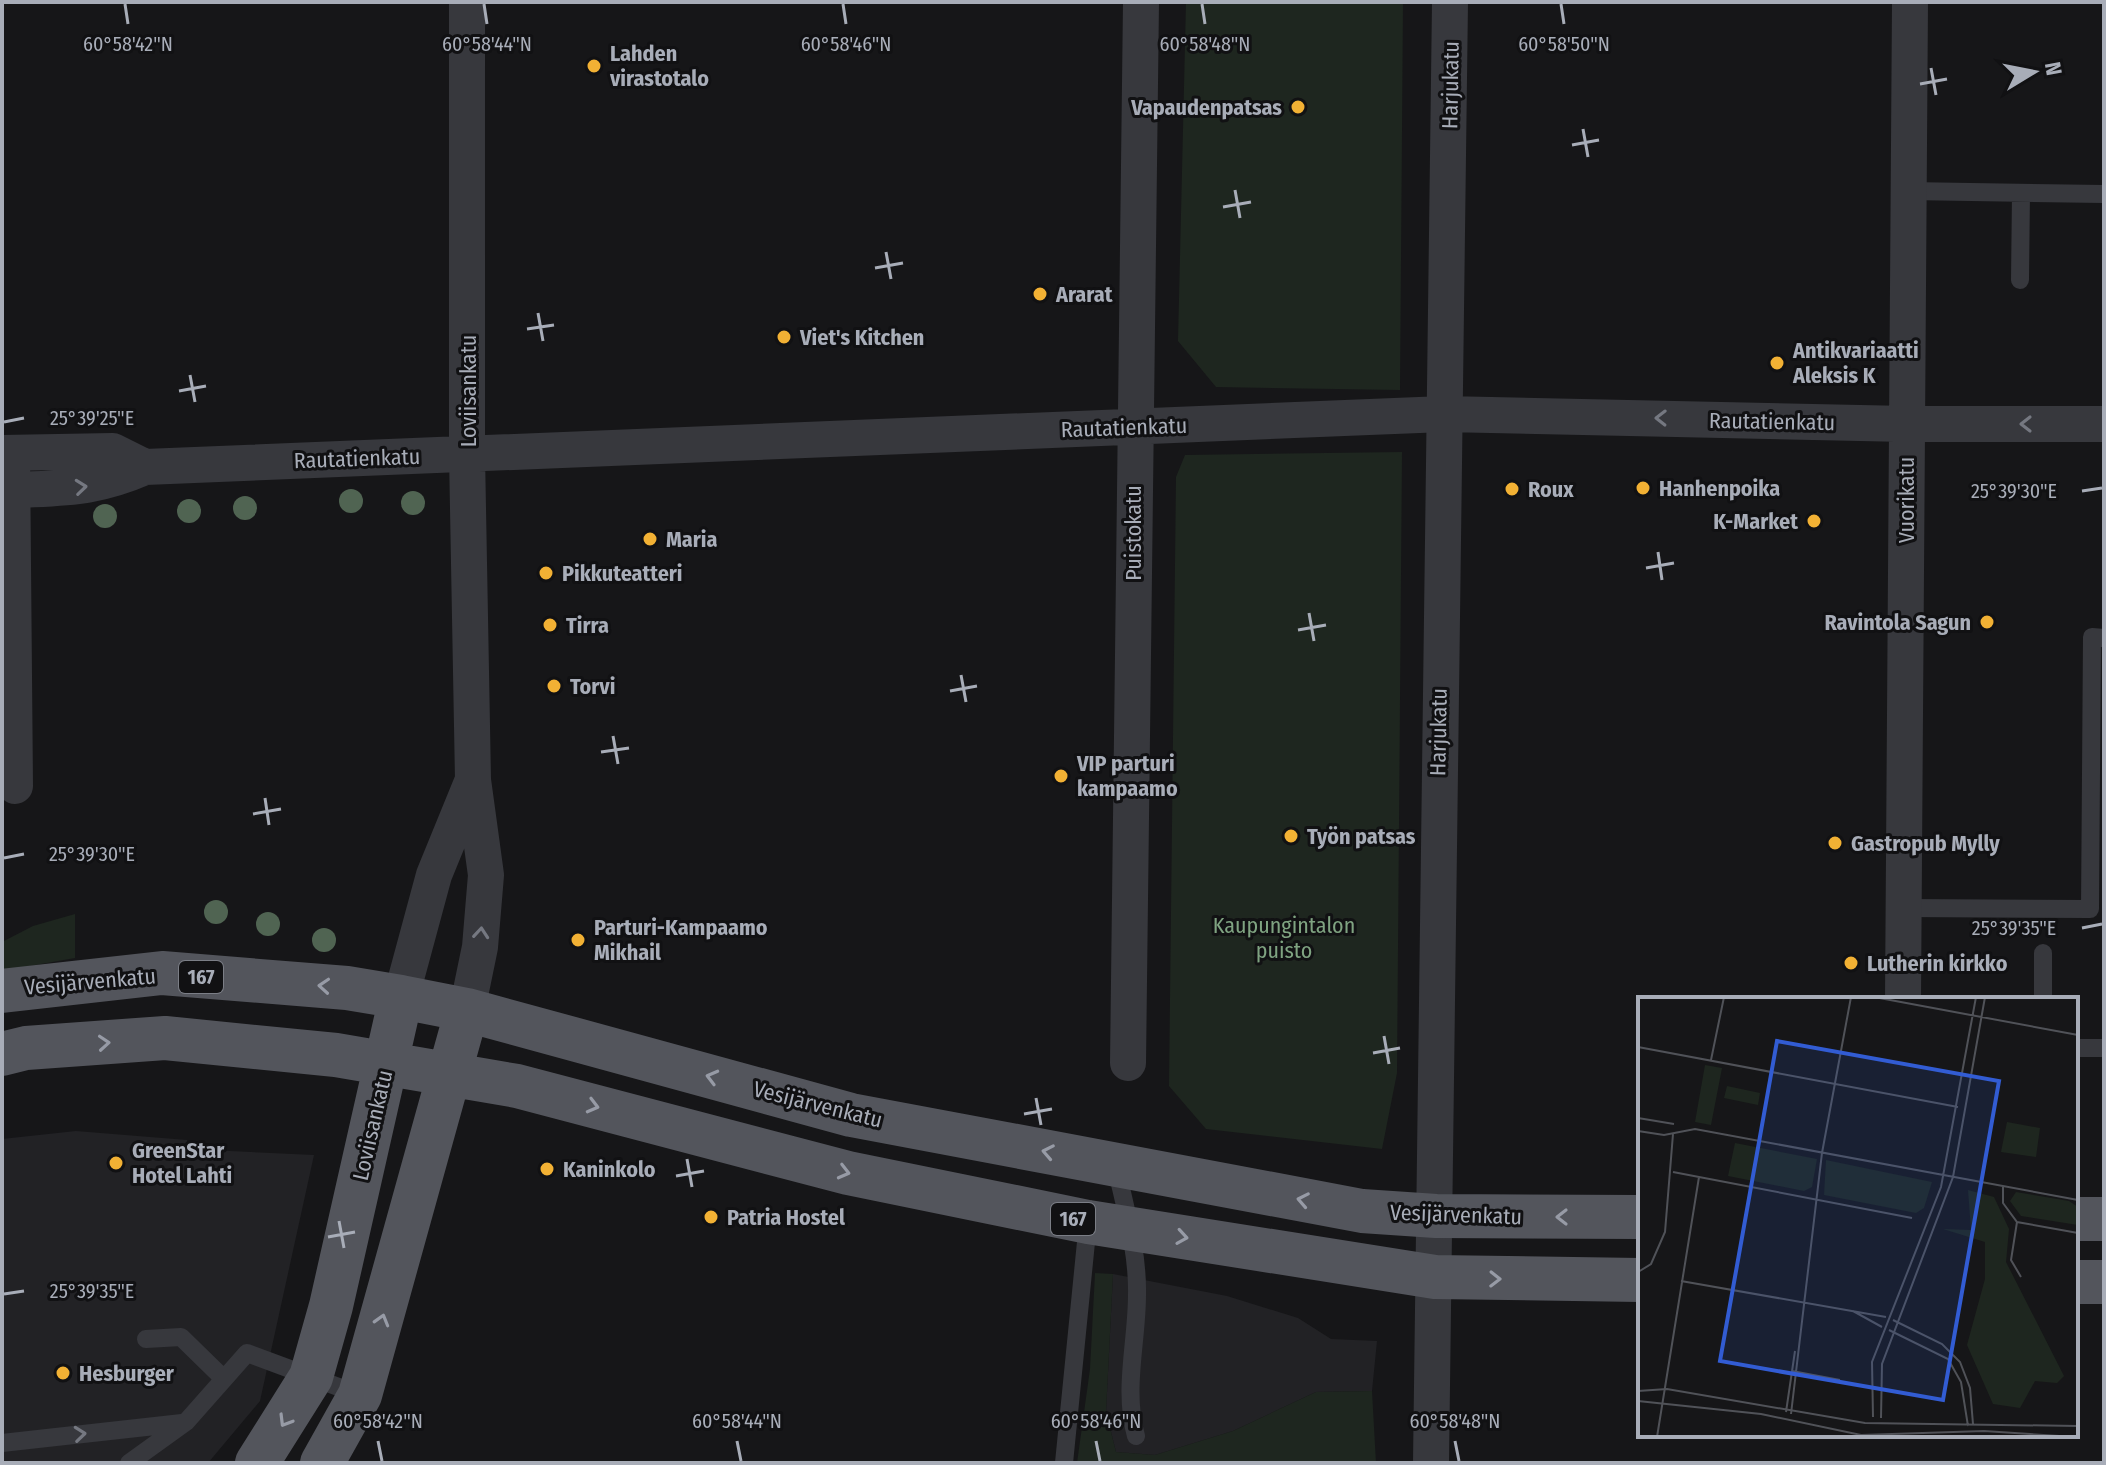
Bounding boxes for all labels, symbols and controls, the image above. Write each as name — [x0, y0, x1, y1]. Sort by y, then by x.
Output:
text: 60°58'42"N — [83, 32, 173, 56]
text: 60°58'44"N — [442, 32, 532, 56]
text: 60°58'46"N — [801, 32, 891, 56]
text: 60°58'48"N — [1160, 32, 1250, 56]
text: 60°58'50"N — [1518, 32, 1610, 56]
north arrow — [1994, 32, 2074, 112]
place label: Lahden virastotalo — [609, 40, 709, 92]
street label: Harjukatu — [1436, 41, 1465, 129]
marker: Lahden virastotalo — [585, 57, 603, 75]
text: N — [2039, 60, 2068, 77]
place label: Vapaudenpatsas — [1130, 94, 1282, 121]
marker: Vapaudenpatsas — [1289, 98, 1307, 116]
place label: Ararat — [1055, 281, 1113, 308]
marker: Ararat — [1031, 285, 1049, 303]
place label: Viet's Kitchen — [799, 324, 924, 351]
marker: Viet's Kitchen — [775, 328, 793, 346]
street label: Loviisankatu — [455, 335, 482, 447]
place label: Antikvariaatti Aleksis K — [1792, 337, 1919, 389]
marker: Antikvariaatti Aleksis K — [1768, 354, 1786, 372]
text: 25°39'25"E — [50, 406, 134, 430]
street label: Rautatienkatu — [1709, 407, 1835, 436]
one-way arrow — [1654, 410, 1667, 427]
street label: Rautatienkatu — [1060, 412, 1188, 443]
one-way arrow — [2019, 415, 2032, 433]
street label: Rautatienkatu — [293, 443, 421, 474]
street label: Vuorikatu — [1893, 457, 1920, 543]
place label: Hanhenpoika — [1659, 475, 1780, 502]
place label: Roux — [1528, 476, 1574, 503]
one-way arrow — [75, 478, 88, 495]
marker: Hanhenpoika — [1634, 479, 1652, 497]
text: 25°39'30"E — [1971, 479, 2057, 503]
marker: Roux — [1503, 480, 1521, 498]
street label: Puistokatu — [1120, 485, 1147, 581]
place label: K-Market — [1713, 508, 1798, 535]
marker: K-Market — [1805, 512, 1823, 530]
place label: Maria — [666, 526, 718, 553]
marker: Maria — [641, 530, 659, 548]
place label: Pikkuteatteri — [562, 560, 683, 587]
marker: Pikkuteatteri — [537, 564, 555, 582]
place label: Ravintola Sagun — [1824, 609, 1971, 636]
place label: Tirra — [566, 612, 609, 639]
marker: Ravintola Sagun — [1978, 613, 1996, 631]
marker: Tirra — [541, 616, 559, 634]
place label: Torvi — [570, 673, 615, 700]
marker: Torvi — [545, 677, 563, 695]
street label: Harjukatu — [1424, 688, 1453, 776]
place label: VIP parturi kampaamo — [1076, 750, 1178, 802]
marker: VIP parturi kampaamo — [1052, 767, 1070, 785]
place label: Työn patsas — [1307, 823, 1416, 850]
marker: Työn patsas — [1282, 827, 1300, 845]
place label: Gastropub Mylly — [1851, 830, 2000, 857]
marker: Gastropub Mylly — [1826, 834, 1844, 852]
text: 25°39'30"E — [49, 842, 135, 866]
park label: Kaupungintalon puisto — [1213, 912, 1355, 964]
place label: Parturi-Kampaamo Mikhail — [594, 914, 768, 966]
text: 25°39'35"E — [1972, 916, 2056, 940]
one-way arrow — [472, 926, 489, 939]
marker: Parturi-Kampaamo Mikhail — [569, 931, 587, 949]
place label: Lutherin kirkko — [1867, 950, 2008, 977]
marker: Lutherin kirkko — [1842, 954, 1860, 972]
road number: 167 — [179, 961, 223, 993]
street label: Vesijärvenkatu — [23, 962, 157, 1001]
one-way arrow — [317, 978, 330, 995]
inset map — [1638, 997, 2078, 1437]
one-way arrow — [98, 1035, 111, 1052]
street label: Loviisankatu — [347, 1067, 398, 1183]
one-way arrow — [706, 1070, 720, 1087]
street label: Vesijärvenkatu — [751, 1075, 885, 1134]
one-way arrow — [585, 1096, 599, 1113]
place label: GreenStar Hotel Lahti — [132, 1137, 232, 1189]
one-way arrow — [1041, 1144, 1054, 1161]
marker: GreenStar Hotel Lahti — [107, 1154, 125, 1172]
place label: Kaninkolo — [563, 1156, 656, 1183]
marker: Kaninkolo — [538, 1160, 556, 1178]
one-way arrow — [837, 1162, 851, 1179]
one-way arrow — [1296, 1192, 1310, 1209]
street label: Vesijärvenkatu — [1390, 1199, 1522, 1230]
road number: 167 — [1051, 1203, 1095, 1235]
place label: Patria Hostel — [727, 1204, 846, 1231]
marker: Patria Hostel — [702, 1208, 720, 1226]
one-way arrow — [1555, 1208, 1568, 1226]
one-way arrow — [1175, 1228, 1189, 1245]
one-way arrow — [1489, 1270, 1502, 1287]
text: 25°39'35"E — [50, 1279, 134, 1303]
one-way arrow — [373, 1314, 389, 1328]
place label: Hesburger — [79, 1360, 175, 1387]
marker: Hesburger — [54, 1364, 72, 1382]
text: 60°58'42"N — [333, 1409, 423, 1433]
text: 60°58'44"N — [692, 1409, 782, 1433]
text: 60°58'46"N — [1051, 1409, 1141, 1433]
text: 60°58'48"N — [1410, 1409, 1500, 1433]
one-way arrow — [279, 1412, 295, 1427]
one-way arrow — [73, 1426, 86, 1443]

